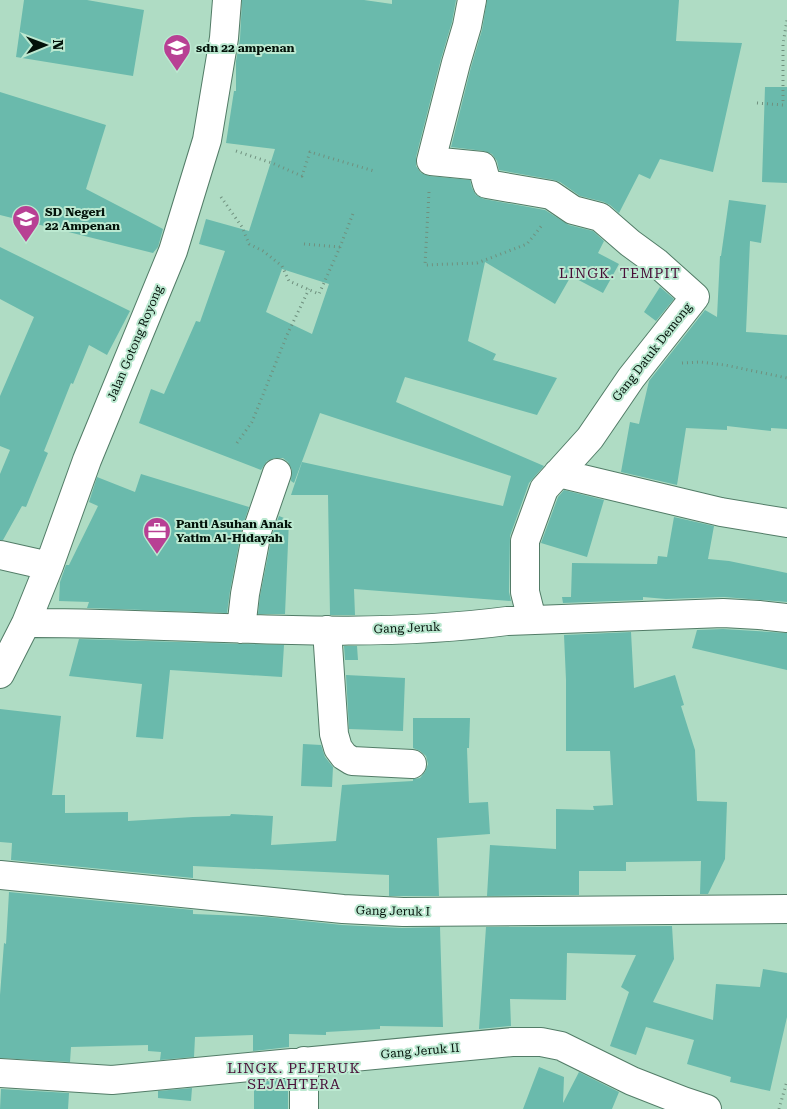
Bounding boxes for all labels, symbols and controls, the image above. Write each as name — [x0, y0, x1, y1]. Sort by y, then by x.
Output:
north arrow — [20, 20, 70, 70]
school or university icon: sdn 22 ampenan — [162, 33, 192, 72]
text: N — [50, 39, 66, 51]
place label: sdn 22 ampenan — [196, 41, 295, 55]
school or university icon: SD Negeri 22 Ampenan — [11, 204, 41, 243]
place label: SD Negeri 22 Ampenan — [45, 205, 120, 233]
district label: LINGK. TEMPIT — [559, 265, 681, 281]
street label: Jalan Gotong Royong — [104, 283, 166, 403]
street label: Gang Datuk Demong — [609, 300, 695, 404]
office icon: Panti Asuhan Anak Yatim Al-Hidayah — [142, 516, 172, 555]
place label: Panti Asuhan Anak Yatim Al-Hidayah — [176, 517, 293, 545]
street label: Gang Jeruk — [373, 620, 441, 636]
street label: Gang Jeruk I — [356, 903, 430, 919]
street label: Gang Jeruk II — [380, 1041, 460, 1061]
district label: LINGK. PEJERUK SEJAHTERA — [227, 1060, 361, 1092]

